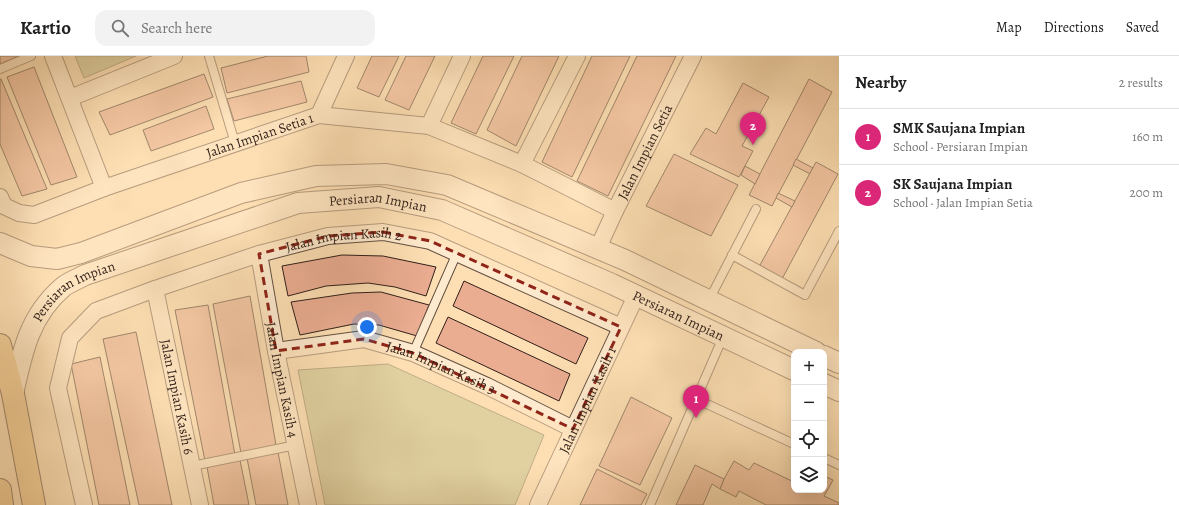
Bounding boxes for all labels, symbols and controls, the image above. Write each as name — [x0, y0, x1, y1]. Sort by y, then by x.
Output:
search box — [95, 10, 375, 46]
text: Kartio — [20, 15, 71, 41]
icon: search — [109, 17, 131, 39]
text: Search here — [141, 18, 212, 38]
text: Map — [996, 18, 1022, 37]
text: Directions — [1044, 18, 1104, 37]
text: Saved — [1126, 18, 1159, 37]
text: Nearby — [855, 71, 906, 94]
text: 2 results — [1119, 74, 1163, 91]
street label: Jalan Impian Setia — [613, 101, 677, 203]
street label: Jalan Impian Setia 1 — [204, 109, 316, 163]
pin: 2 — [740, 112, 766, 145]
text: SMK Saujana Impian — [893, 118, 1025, 138]
text: 1 — [866, 128, 870, 145]
text: 160 m — [1132, 128, 1163, 145]
text: School · Persiaran Impian — [893, 138, 1028, 155]
text: SK Saujana Impian — [893, 174, 1013, 194]
text: 2 — [865, 184, 871, 201]
text: 200 m — [1130, 184, 1163, 201]
street label: Persiaran Impian — [328, 187, 429, 217]
text: School · Jalan Impian Setia — [893, 194, 1033, 211]
street label: Jalan Impian Kasih 2 — [283, 223, 404, 257]
street label: Persiaran Impian — [28, 256, 118, 325]
street label: Persiaran Impian — [629, 286, 727, 346]
your location — [357, 317, 377, 337]
street label: Jalan Impian Kasih 4 — [261, 321, 303, 439]
street label: Jalan Impian Kasih 6 — [156, 337, 198, 456]
street label: Jalan Impian Kasih 3 — [384, 337, 499, 399]
street label: Jalan Impian Kasih 1 — [554, 343, 621, 457]
map controls — [791, 349, 827, 493]
button: + — [791, 349, 827, 385]
pin: 1 — [683, 385, 709, 418]
button: − — [791, 385, 827, 421]
button: locate — [791, 421, 827, 457]
button: layers — [791, 457, 827, 493]

